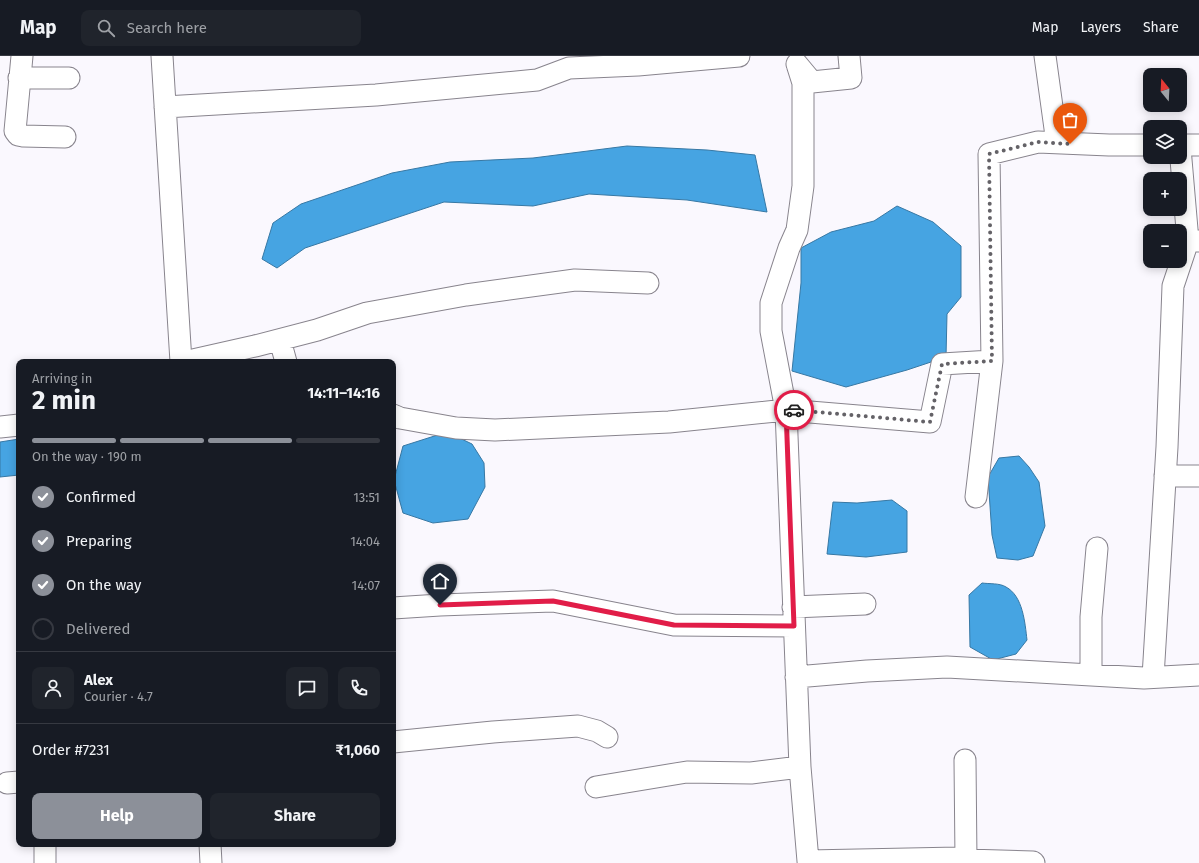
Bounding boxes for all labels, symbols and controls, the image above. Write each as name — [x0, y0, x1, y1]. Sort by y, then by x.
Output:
search box — [81, 10, 361, 46]
text: Map — [20, 16, 57, 39]
icon: search — [95, 17, 117, 39]
text: Search here — [127, 19, 207, 37]
text: Map — [1032, 19, 1058, 36]
text: Layers — [1080, 19, 1121, 36]
text: Share — [1143, 19, 1179, 36]
north arrow — [1143, 68, 1187, 112]
map controls — [1143, 68, 1187, 268]
pin — [1053, 103, 1087, 144]
icon: bag — [1059, 109, 1081, 131]
button: layers — [1143, 120, 1187, 164]
button: + — [1143, 172, 1187, 216]
button: − — [1143, 224, 1187, 268]
text: Arriving in — [32, 371, 92, 386]
text: 14:11–14:16 — [307, 384, 380, 402]
text: 2 min — [32, 385, 96, 416]
courier — [774, 390, 814, 430]
icon: car — [783, 399, 805, 421]
text: On the way · 190 m — [32, 449, 142, 464]
icon: check — [32, 486, 54, 508]
text: Confirmed — [66, 488, 136, 506]
text: 13:51 — [353, 490, 380, 505]
icon: check — [32, 530, 54, 552]
text: Preparing — [66, 532, 131, 550]
text: 14:04 — [350, 534, 380, 549]
pin — [423, 564, 457, 605]
icon: home — [429, 570, 451, 592]
icon: check — [32, 574, 54, 596]
text: On the way — [66, 576, 141, 594]
text: 14:07 — [352, 578, 380, 593]
text: Delivered — [66, 620, 130, 638]
button: person — [32, 667, 74, 709]
button: chat — [286, 667, 328, 709]
button: phone — [338, 667, 380, 709]
text: Alex — [84, 671, 113, 689]
text: Courier · 4.7 — [84, 689, 153, 704]
text: Order #7231 — [32, 741, 110, 759]
text: ₹1,060 — [336, 741, 380, 759]
button: Help — [32, 793, 202, 839]
button: Share — [210, 793, 380, 839]

